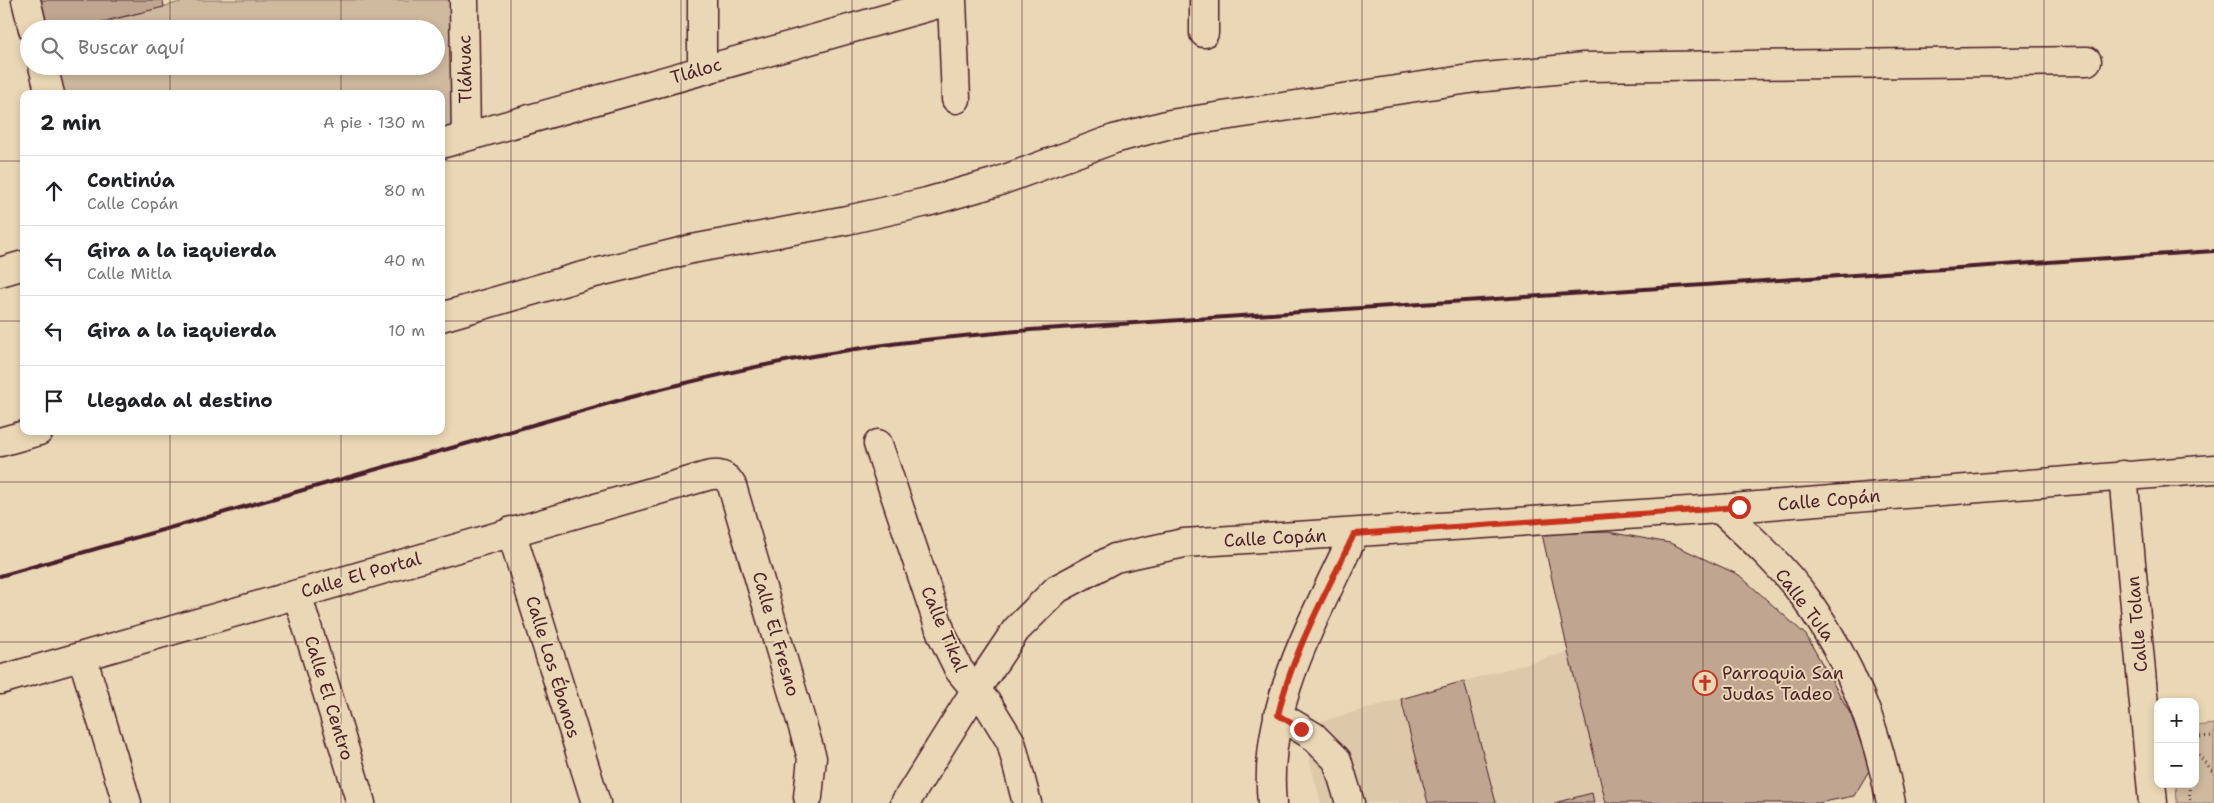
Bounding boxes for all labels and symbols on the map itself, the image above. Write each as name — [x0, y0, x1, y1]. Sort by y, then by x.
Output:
street label: Tláhuac — [452, 35, 478, 103]
street label: Tláloc — [668, 52, 724, 90]
street label: Calle Copán — [1777, 484, 1881, 516]
route start — [1728, 496, 1751, 519]
street label: Calle Copán — [1223, 523, 1327, 553]
street label: Calle El Portal — [298, 546, 424, 604]
street label: Calle Tula — [1770, 564, 1840, 646]
street label: Calle El Fresno — [747, 569, 805, 699]
street label: Calle Tolan — [2121, 575, 2153, 673]
street label: Calle Tikal — [915, 582, 973, 676]
street label: Calle Los Ébanos — [520, 593, 586, 741]
street label: Calle El Centro — [299, 633, 359, 763]
place label: Parroquia San Judas Tadeo — [1722, 661, 1844, 706]
church icon: Parroquia San Judas Tadeo — [1692, 670, 1718, 696]
route end — [1290, 718, 1313, 741]

